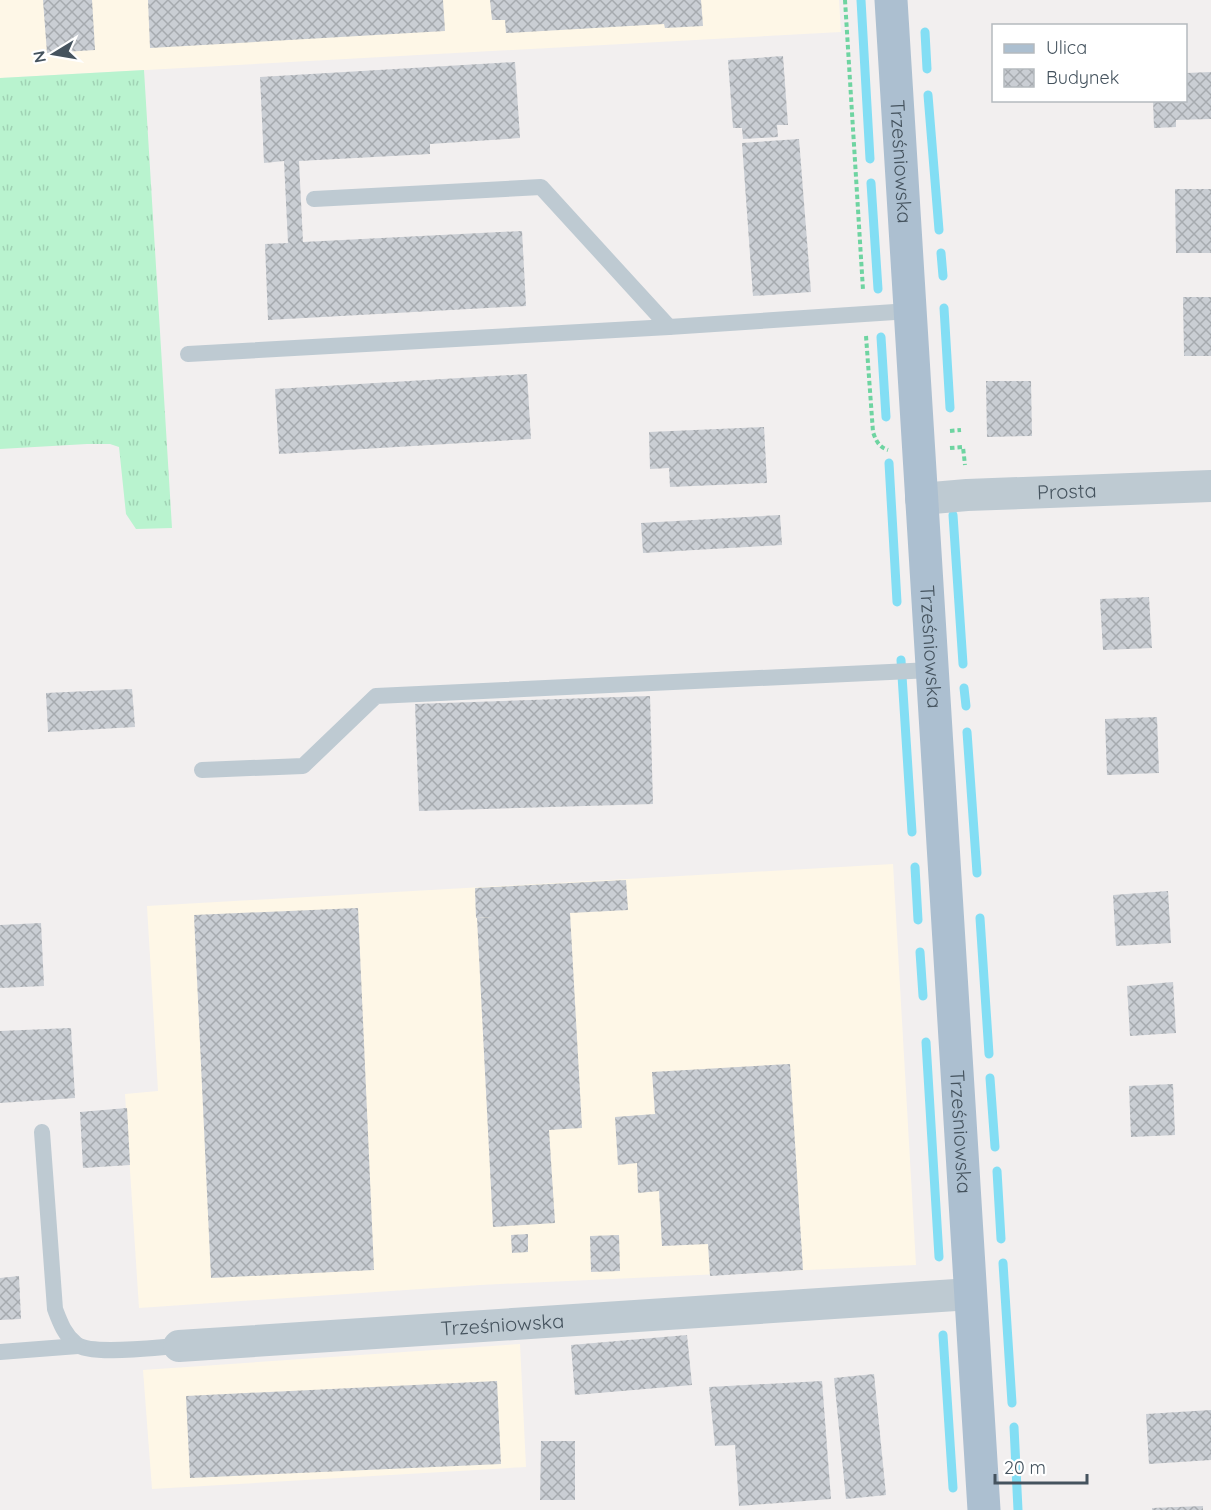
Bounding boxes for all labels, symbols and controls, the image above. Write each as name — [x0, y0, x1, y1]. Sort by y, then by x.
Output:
north arrow — [24, 24, 84, 84]
legend — [992, 24, 1187, 102]
text: Ulica — [1046, 36, 1087, 59]
text: N — [28, 49, 50, 65]
text: Budynek — [1046, 66, 1119, 89]
street label: Trześniowska — [885, 99, 918, 224]
street label: Prosta — [1037, 477, 1097, 504]
street label: Trześniowska — [915, 584, 948, 709]
street label: Trześniowska — [945, 1069, 977, 1194]
street label: Trześniowska — [440, 1308, 565, 1341]
scale bar — [995, 1447, 1086, 1485]
text: 20 m — [1004, 1456, 1046, 1479]

